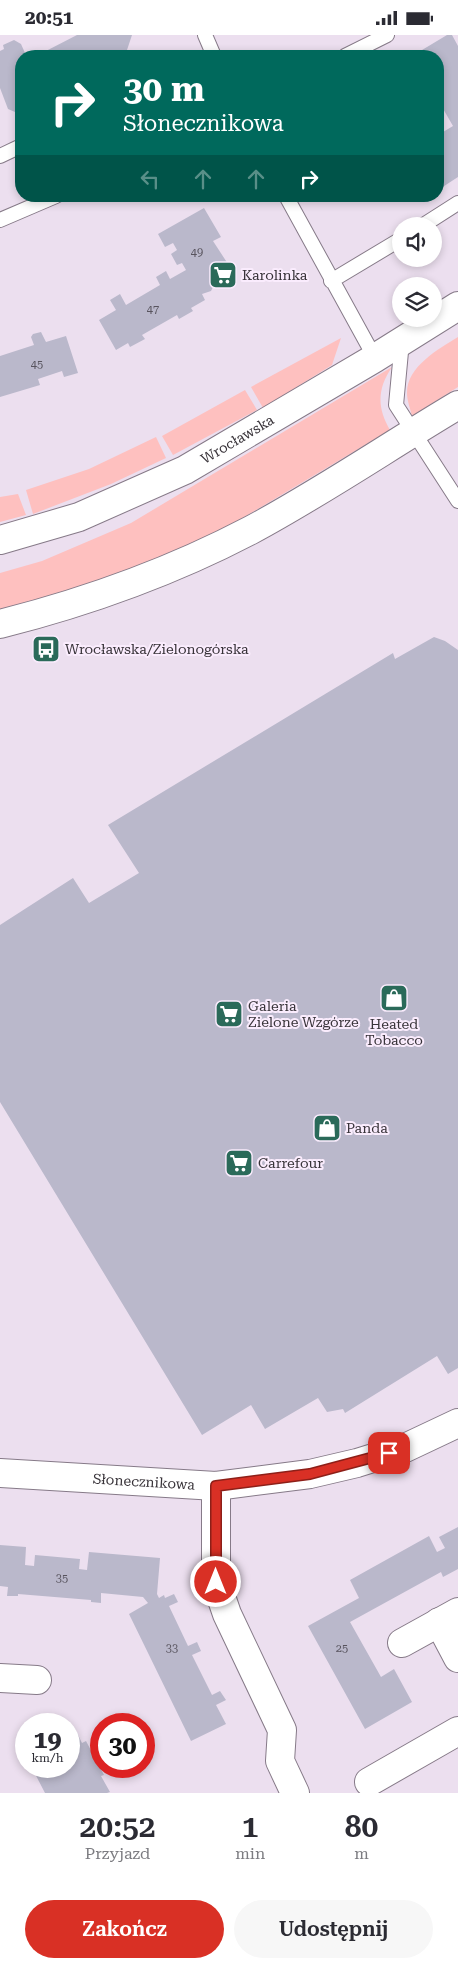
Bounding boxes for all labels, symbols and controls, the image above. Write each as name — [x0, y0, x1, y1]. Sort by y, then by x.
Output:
text: 20:51 — [25, 6, 74, 29]
text: 30 m — [123, 69, 205, 110]
icon: right — [40, 70, 105, 135]
text: Słonecznikowa — [123, 111, 284, 136]
icon: left — [136, 165, 164, 193]
icon: ahead — [189, 165, 217, 193]
icon: ahead — [242, 165, 270, 193]
icon: right — [295, 165, 323, 193]
map controls — [392, 217, 442, 327]
button: sound — [392, 217, 442, 267]
house number: 49 — [191, 246, 203, 259]
supermarket icon: Karolinka — [208, 260, 238, 290]
place label: Karolinka — [242, 267, 308, 283]
button: layers — [392, 277, 442, 327]
house number: 47 — [147, 303, 159, 316]
house number: 45 — [31, 358, 43, 371]
street label: Wrocławska — [198, 411, 277, 467]
bus stop icon: Wrocławska/Zielonogórska — [31, 634, 61, 664]
place label: Wrocławska/Zielonogórska — [65, 641, 249, 657]
shop icon: Heated Tobacco — [379, 983, 409, 1013]
place label: Galeria Zielone Wzgórze — [248, 998, 359, 1030]
supermarket icon: Galeria Zielone Wzgórze — [214, 999, 244, 1029]
place label: Heated Tobacco — [365, 1016, 423, 1048]
shop icon: Panda — [312, 1113, 342, 1143]
place label: Panda — [346, 1120, 388, 1136]
supermarket icon: Carrefour — [224, 1148, 254, 1178]
place label: Carrefour — [258, 1155, 323, 1171]
pin — [368, 1432, 410, 1474]
icon: arrive — [375, 1439, 403, 1467]
street label: Słonecznikowa — [92, 1471, 196, 1493]
position arrow — [189, 1555, 241, 1607]
house number: 35 — [56, 1572, 68, 1585]
house number: 33 — [166, 1642, 178, 1655]
house number: 25 — [336, 1642, 348, 1655]
speed limit sign: 30 — [90, 1713, 155, 1778]
text: 19 — [33, 1725, 62, 1754]
text: km/h — [31, 1751, 64, 1765]
text: 20:52 — [80, 1809, 156, 1844]
text: 1 — [242, 1809, 259, 1844]
text: 80 — [345, 1809, 378, 1844]
text: Przyjazd — [85, 1844, 150, 1863]
text: min — [235, 1844, 265, 1863]
text: m — [354, 1844, 369, 1863]
button: Zakończ — [25, 1900, 224, 1958]
button: Udostępnij — [234, 1900, 433, 1958]

